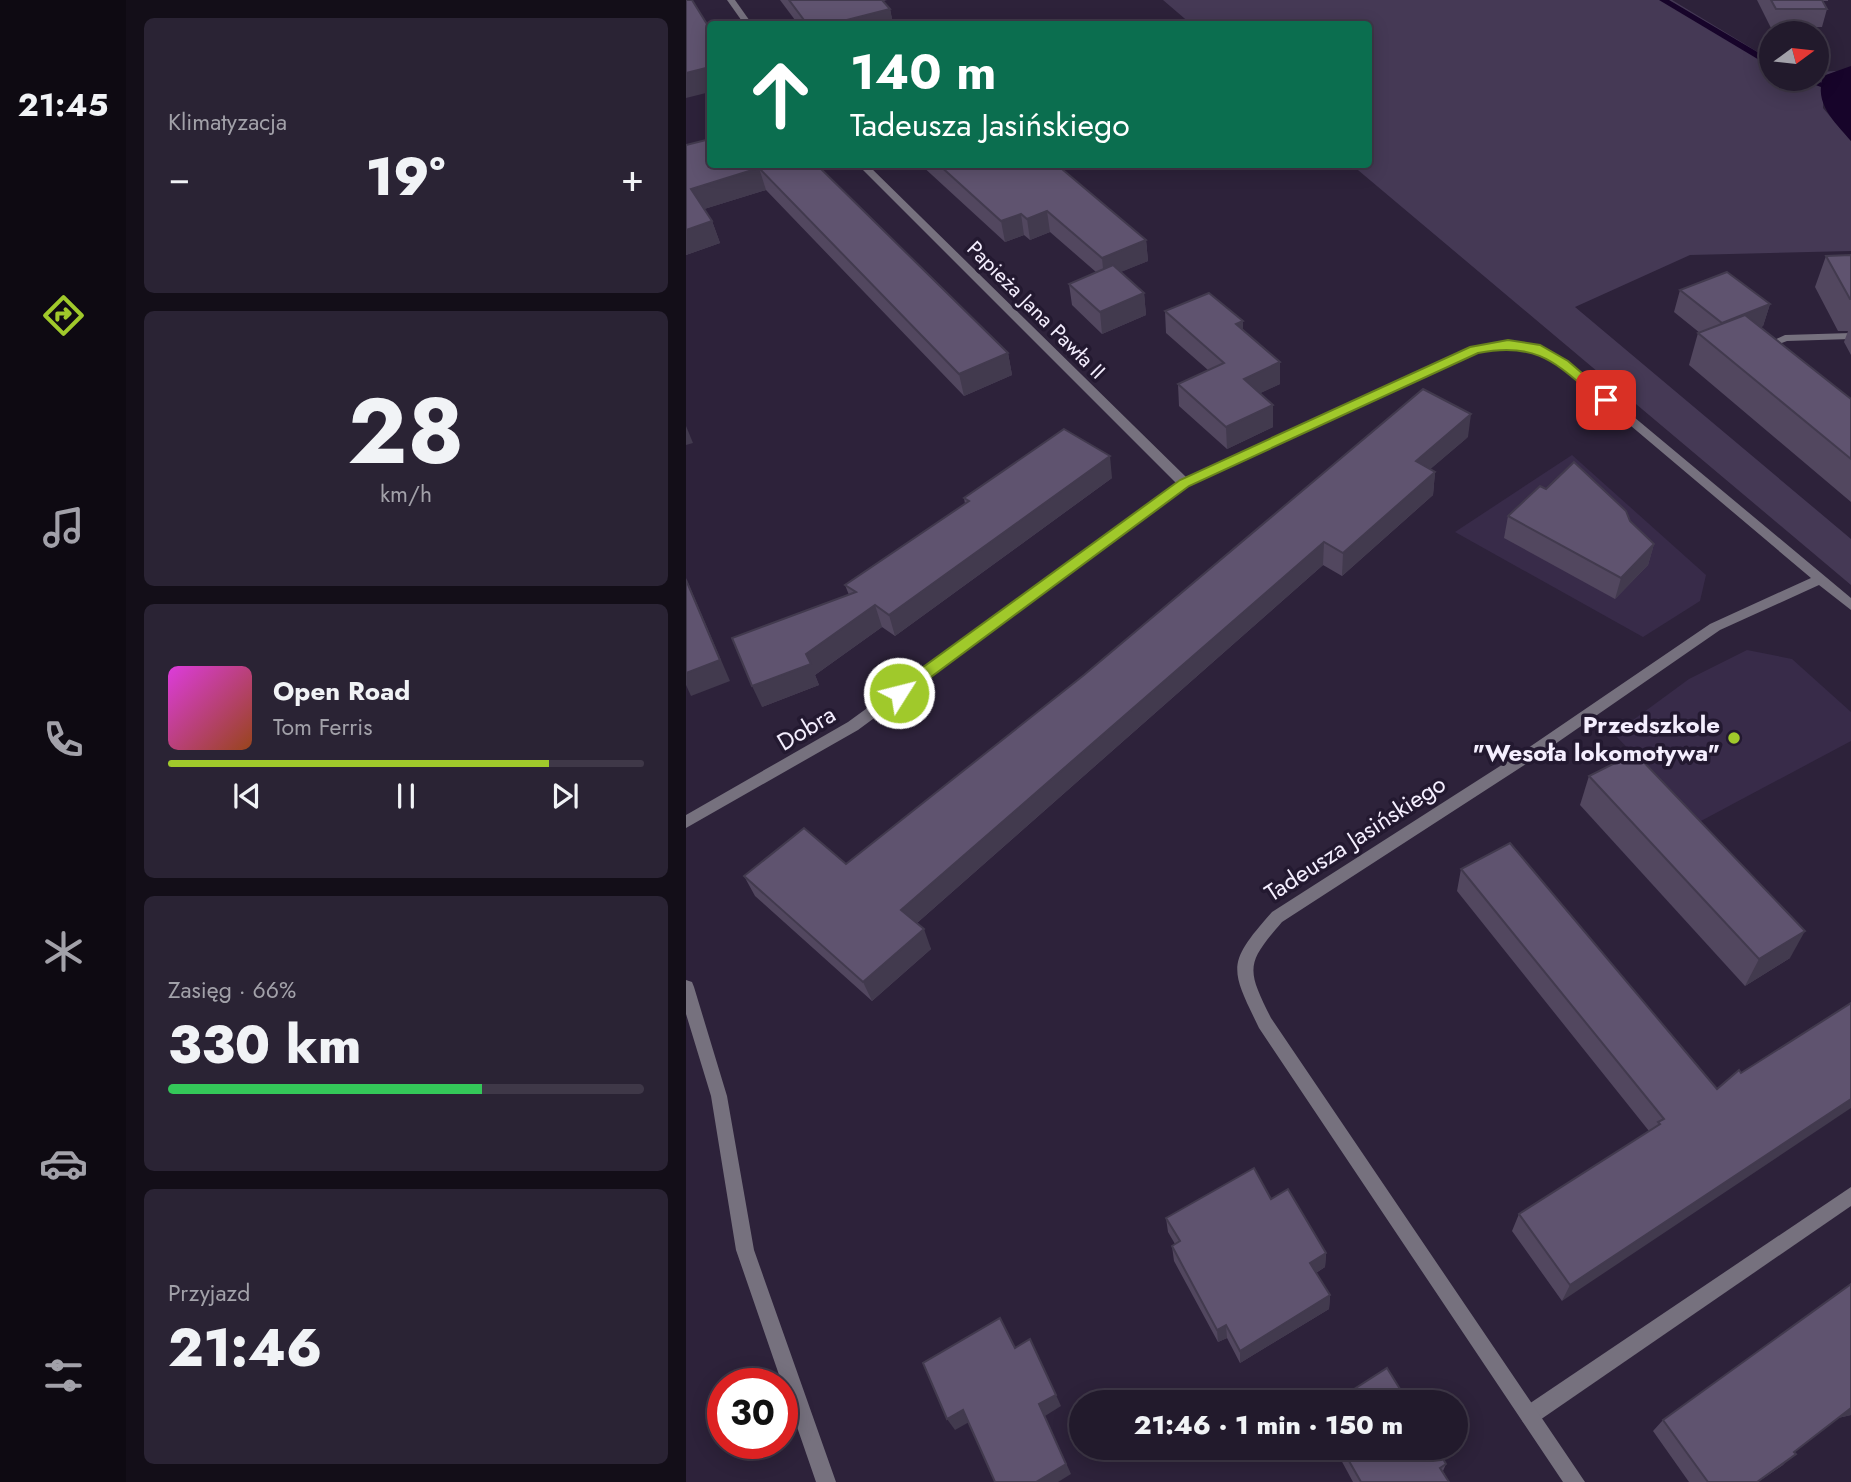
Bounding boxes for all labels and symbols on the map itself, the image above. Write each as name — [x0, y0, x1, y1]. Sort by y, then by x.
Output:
north arrow — [1759, 21, 1829, 91]
street label: Papieża Jana Pawła II — [960, 234, 1112, 386]
pin — [1576, 370, 1636, 430]
position arrow — [862, 656, 936, 730]
street label: Dobra — [770, 697, 842, 759]
place label: Przedszkole "Wesoła lokomotywa" — [1473, 707, 1720, 770]
marker: Przedszkole "Wesoła lokomotywa" — [1726, 730, 1742, 746]
street label: Tadeusza Jasińskiego — [1257, 766, 1453, 910]
speed limit sign: 30 — [707, 1368, 798, 1459]

